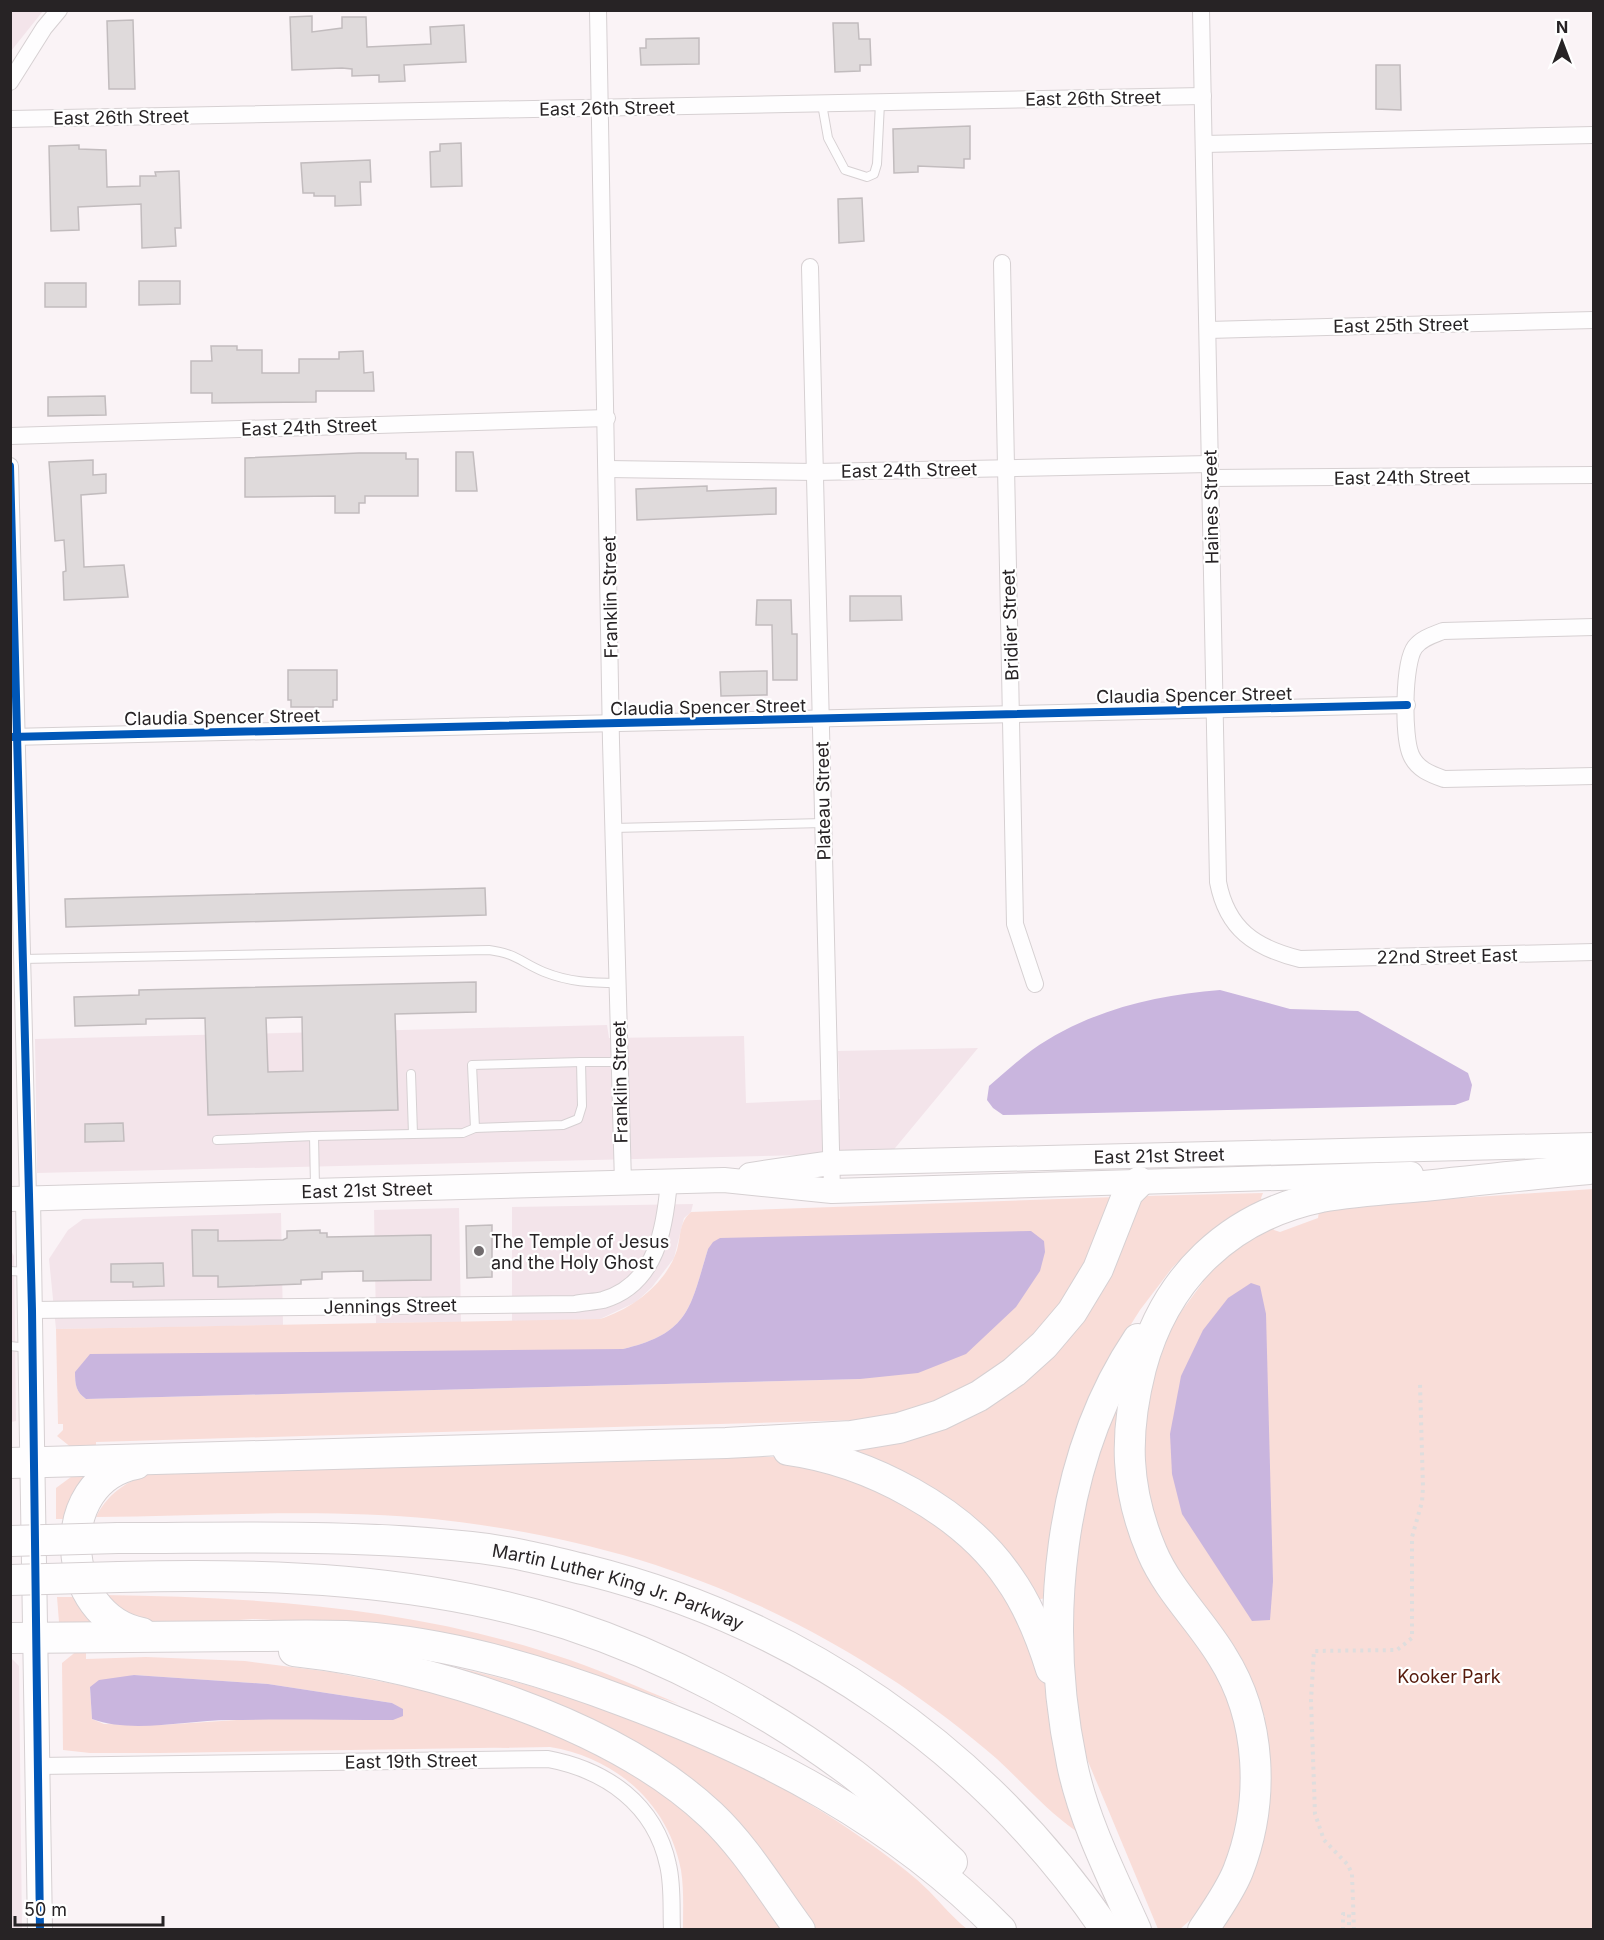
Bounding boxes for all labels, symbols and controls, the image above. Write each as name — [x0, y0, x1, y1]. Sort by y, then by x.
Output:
north arrow — [1532, 12, 1592, 72]
text: N — [1556, 17, 1568, 37]
street label: East 26th Street — [1025, 86, 1161, 110]
street label: East 26th Street — [539, 96, 675, 120]
street label: East 26th Street — [53, 105, 189, 129]
street label: East 25th Street — [1333, 313, 1469, 337]
street label: East 24th Street — [241, 414, 377, 440]
street label: Haines Street — [1200, 450, 1222, 564]
street label: East 24th Street — [841, 458, 977, 482]
street label: East 24th Street — [1334, 465, 1470, 489]
street label: Franklin Street — [598, 535, 622, 659]
street label: Bridier Street — [998, 569, 1022, 681]
street label: Claudia Spencer Street — [1096, 683, 1292, 707]
street label: Claudia Spencer Street — [610, 695, 806, 719]
street label: Claudia Spencer Street — [124, 705, 320, 729]
street label: Plateau Street — [811, 741, 835, 861]
street label: 22nd Street East — [1376, 944, 1518, 968]
street label: Franklin Street — [608, 1020, 632, 1144]
street label: East 21st Street — [1093, 1143, 1225, 1167]
street label: East 21st Street — [301, 1177, 433, 1202]
place label: The Temple of Jesus and the Holy Ghost — [491, 1231, 669, 1273]
marker: The Temple of Jesus and the Holy Ghost — [472, 1244, 486, 1258]
street label: Jennings Street — [323, 1294, 457, 1318]
street label: Martin Luther King Jr. Parkway — [491, 1539, 747, 1634]
park label: Kooker Park — [1397, 1666, 1501, 1687]
street label: East 19th Street — [345, 1749, 478, 1773]
scale bar — [15, 1889, 164, 1927]
text: 50 m — [24, 1899, 67, 1920]

